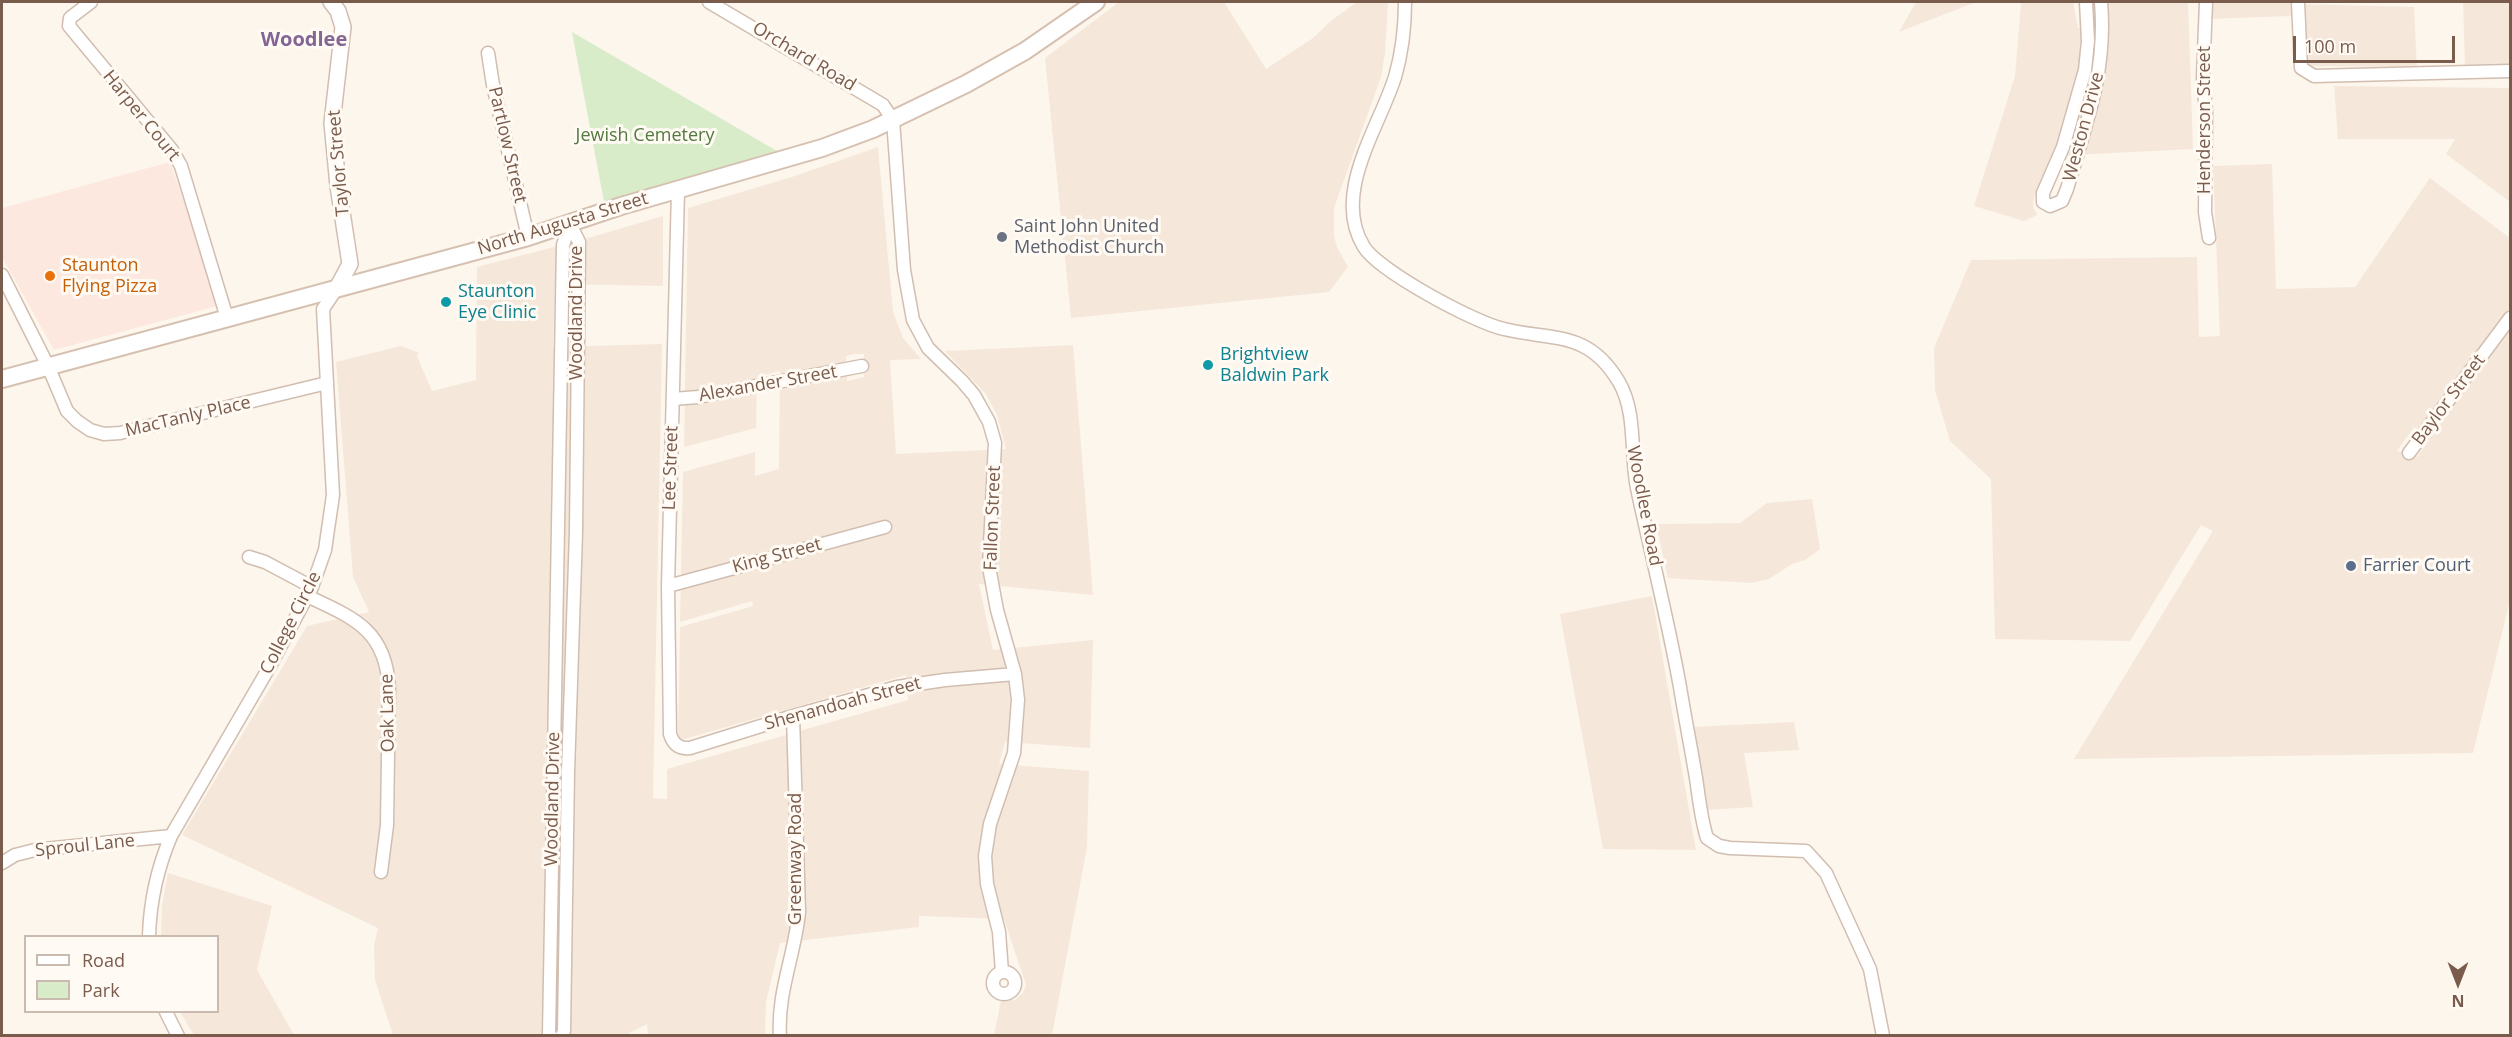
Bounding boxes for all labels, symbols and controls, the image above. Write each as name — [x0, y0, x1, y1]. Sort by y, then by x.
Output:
street label: Orchard Road — [748, 18, 860, 96]
scale bar — [2296, 24, 2458, 62]
district label: Woodlee — [261, 28, 347, 52]
text: 100 m — [2304, 34, 2356, 58]
street label: Henderson Street — [2194, 46, 2216, 194]
street label: Harper Court — [98, 66, 184, 166]
street label: Weston Drive — [2059, 70, 2109, 184]
street label: Partlow Street — [483, 85, 531, 205]
street label: Taylor Street — [324, 109, 354, 217]
park label: Jewish Cemetery — [576, 125, 714, 147]
street label: North Augusta Street — [475, 188, 651, 260]
place label: Saint John United Methodist Church — [1014, 216, 1164, 258]
marker: Saint John United Methodist Church — [995, 230, 1009, 244]
street label: Woodland Drive — [566, 246, 588, 380]
place label: Staunton Flying Pizza — [62, 255, 157, 298]
marker: Staunton Flying Pizza — [43, 269, 57, 283]
place label: Staunton Eye Clinic — [458, 281, 536, 324]
marker: Staunton Eye Clinic — [439, 295, 453, 309]
place label: Brightview Baldwin Park — [1220, 344, 1329, 386]
street label: Baylor Street — [2408, 350, 2490, 450]
marker: Brightview Baldwin Park — [1201, 358, 1215, 372]
street label: Alexander Street — [697, 361, 839, 407]
street label: MacTanly Place — [123, 392, 253, 442]
street label: Lee Street — [659, 425, 683, 511]
street label: Woodlee Road — [1622, 444, 1666, 568]
street label: Fallon Street — [980, 465, 1006, 571]
street label: King Street — [730, 534, 824, 578]
place label: Farrier Court — [2363, 555, 2471, 577]
marker: Farrier Court — [2344, 559, 2358, 573]
street label: College Circle — [256, 568, 326, 678]
street label: Oak Lane — [377, 673, 399, 753]
street label: Shenandoah Street — [762, 673, 924, 735]
street label: Woodland Drive — [541, 732, 565, 866]
street label: Greenway Road — [785, 793, 807, 925]
street label: Sproul Lane — [34, 830, 136, 862]
legend — [24, 935, 219, 1013]
text: Road — [82, 948, 125, 972]
north arrow — [2428, 953, 2488, 1013]
text: Park — [82, 978, 120, 1002]
text: N — [2452, 990, 2465, 1012]

